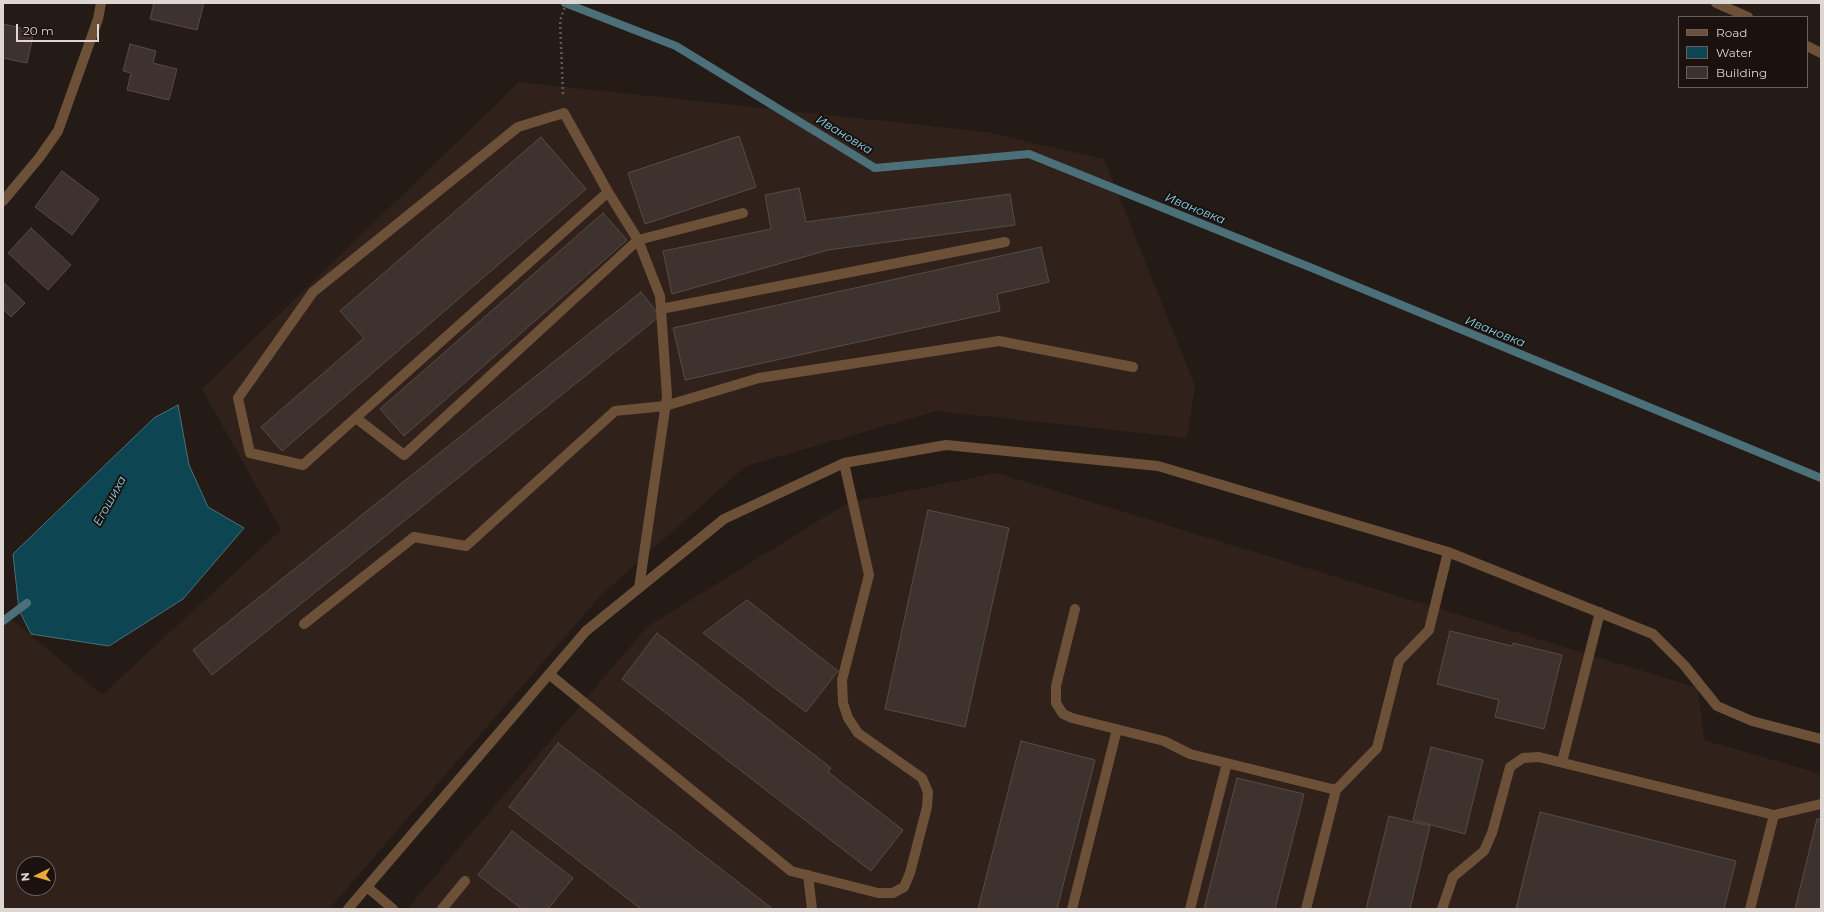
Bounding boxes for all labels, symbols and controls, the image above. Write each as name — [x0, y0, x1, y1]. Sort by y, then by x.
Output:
scale bar — [18, 16, 101, 42]
legend — [1678, 16, 1808, 88]
text: 20 m — [23, 23, 54, 38]
text: Road — [1716, 25, 1747, 40]
text: Water — [1716, 45, 1752, 60]
text: Building — [1716, 65, 1767, 80]
water label: Ивановка — [813, 112, 875, 158]
water label: Ивановка — [1163, 190, 1227, 228]
water label: Ивановка — [1463, 313, 1527, 351]
water label: Егошиха — [90, 474, 130, 528]
north arrow — [16, 856, 56, 896]
text: N — [18, 872, 32, 882]

